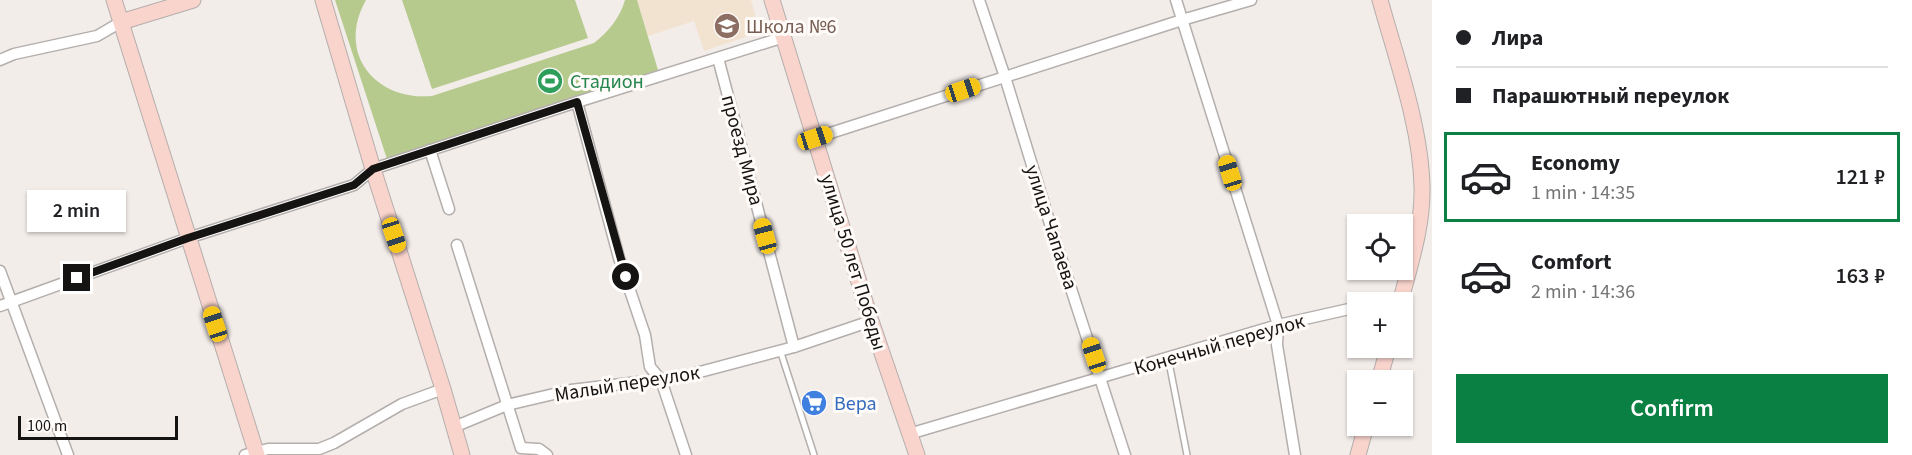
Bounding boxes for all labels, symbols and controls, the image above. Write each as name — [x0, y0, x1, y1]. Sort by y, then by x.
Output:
school or university icon: Школа №6 — [712, 11, 742, 41]
place label: Школа №6 — [746, 13, 836, 41]
text: Лира — [1492, 22, 1543, 54]
sports icon: Стадион — [535, 66, 565, 96]
place label: Стадион — [570, 68, 644, 96]
car — [943, 76, 983, 104]
text: Парашютный переулок — [1492, 80, 1729, 112]
street label: проезд Мира — [714, 92, 770, 209]
car — [795, 124, 835, 152]
text: Economy — [1531, 147, 1620, 179]
icon: car — [1459, 150, 1513, 204]
car — [1216, 153, 1244, 193]
street label: улица Чапаева — [1018, 161, 1084, 293]
text: 121 ₽ — [1835, 161, 1885, 193]
street label: улица 50 лет Победы — [813, 171, 893, 354]
text: 1 min · 14:35 — [1531, 179, 1635, 207]
callout: 2 min — [28, 191, 127, 233]
text: 2 min — [53, 197, 100, 225]
map controls — [1347, 214, 1413, 436]
button: locate — [1347, 214, 1413, 280]
car — [380, 215, 408, 255]
car — [752, 216, 778, 256]
text: Comfort — [1531, 246, 1612, 278]
icon: car — [1459, 249, 1513, 303]
text: 163 ₽ — [1835, 260, 1885, 292]
route start — [612, 263, 639, 290]
route end — [63, 264, 90, 291]
text: 2 min · 14:36 — [1531, 278, 1635, 306]
button: + — [1347, 292, 1413, 358]
car — [201, 304, 229, 344]
street label: Конечный переулок — [1131, 307, 1308, 383]
car — [1080, 335, 1108, 375]
street label: Малый переулок — [553, 359, 702, 409]
button: − — [1347, 370, 1413, 436]
button: Confirm — [1456, 374, 1888, 443]
supermarket icon: Вера — [799, 388, 829, 418]
place label: Вера — [834, 390, 877, 418]
scale bar — [18, 413, 178, 440]
text: 100 m — [27, 415, 67, 437]

